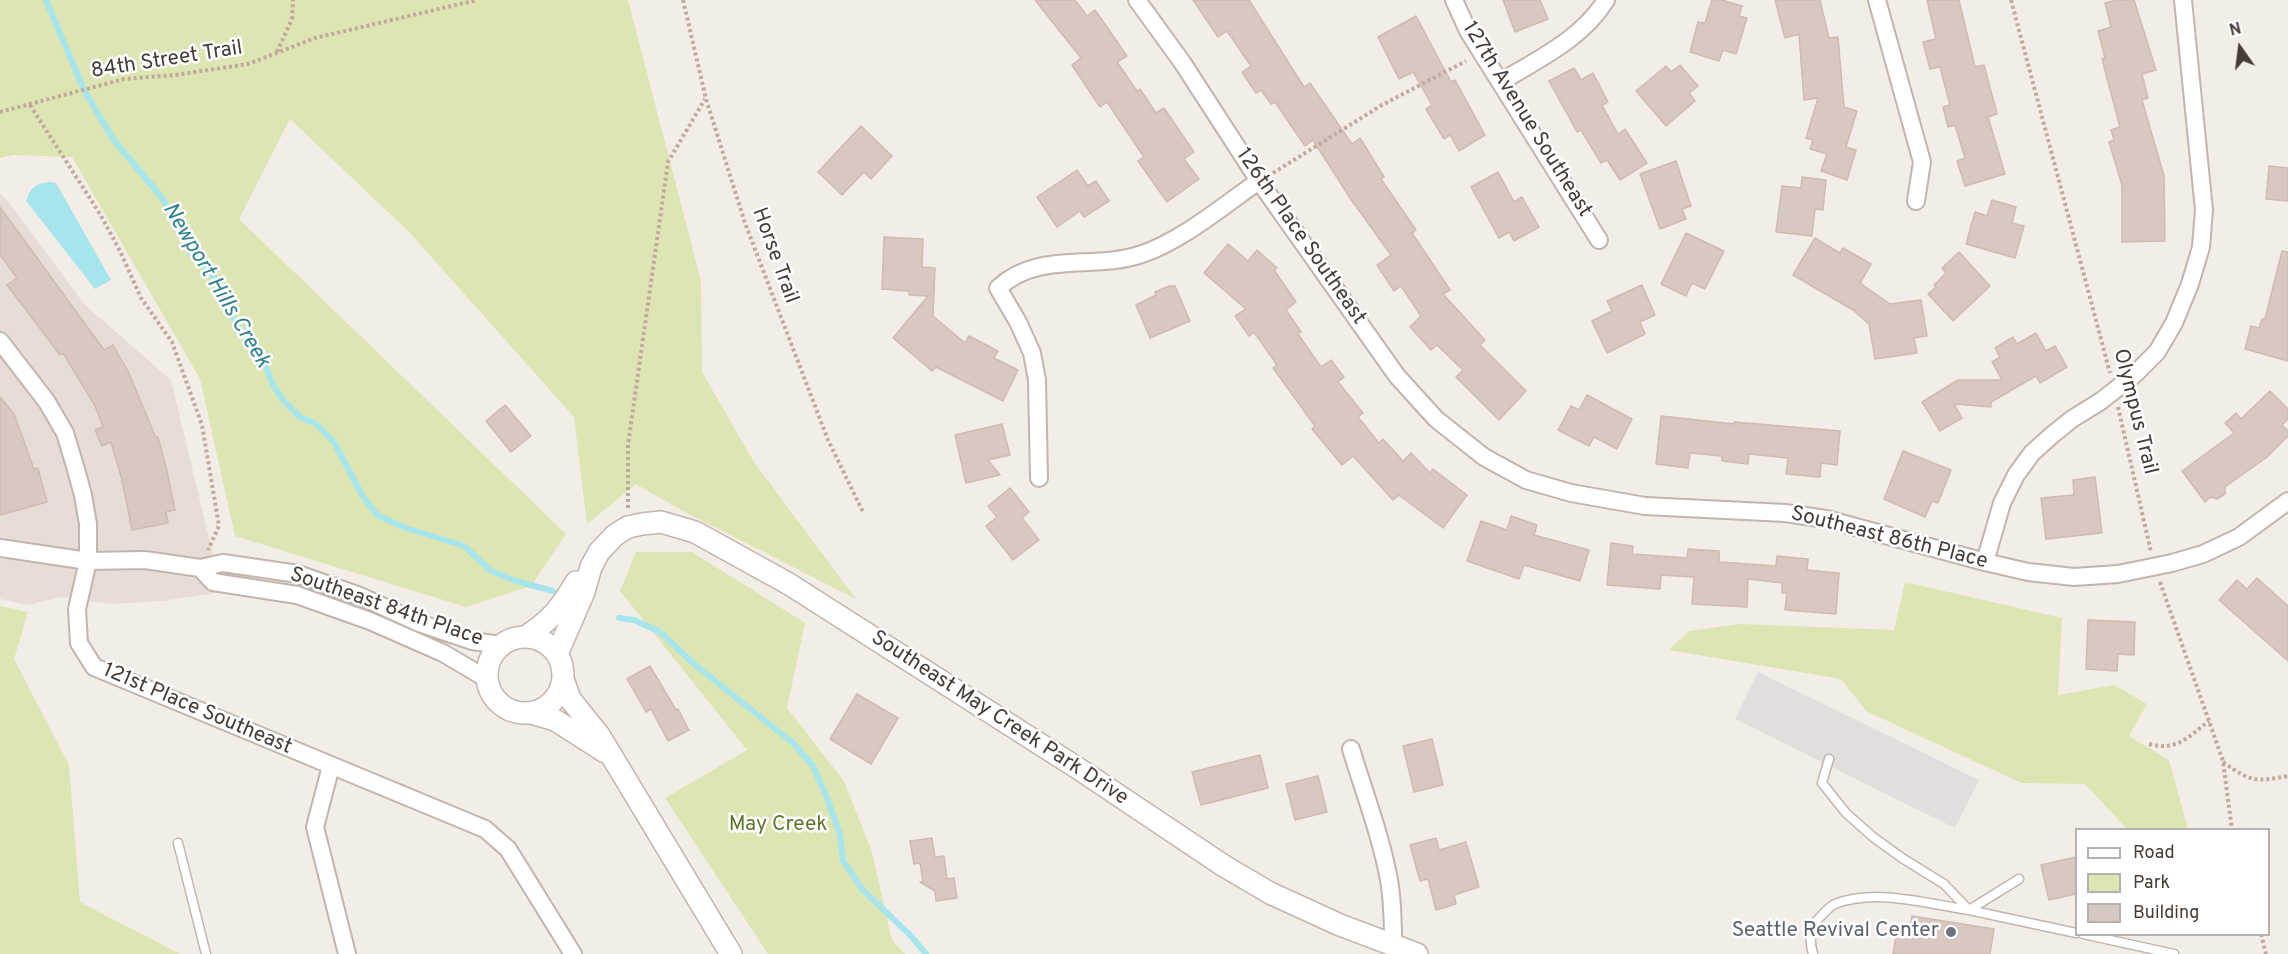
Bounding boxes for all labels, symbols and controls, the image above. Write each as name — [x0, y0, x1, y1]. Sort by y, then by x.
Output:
street label: 127th Avenue Southeast — [1456, 18, 1596, 222]
north arrow — [2210, 18, 2270, 78]
text: N — [2228, 19, 2244, 42]
street label: 84th Street Trail — [90, 37, 244, 85]
street label: 126th Place Southeast — [1230, 144, 1370, 330]
water label: Newport Hills Creek — [155, 199, 275, 373]
street label: Horse Trail — [745, 205, 803, 307]
street label: Olympus Trail — [2106, 347, 2162, 477]
street label: Southeast 86th Place — [1788, 502, 1990, 576]
street label: Southeast 84th Place — [286, 563, 486, 653]
street label: Southeast May Creek Park Drive — [866, 626, 1132, 812]
street label: 121st Place Southeast — [99, 659, 295, 761]
park label: May Creek — [729, 813, 827, 839]
legend — [2075, 828, 2270, 936]
text: Road — [2133, 842, 2175, 865]
text: Park — [2133, 872, 2170, 895]
text: Building — [2133, 902, 2199, 925]
place label: Seattle Revival Center — [1732, 919, 1939, 945]
marker: Seattle Revival Center — [1944, 925, 1958, 939]

